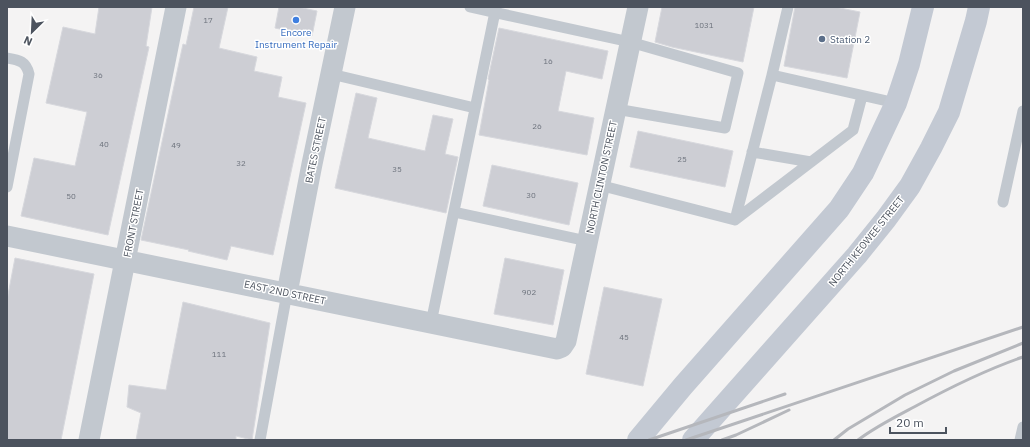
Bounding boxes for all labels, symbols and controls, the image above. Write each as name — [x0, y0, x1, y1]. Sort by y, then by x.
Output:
north arrow — [12, 12, 52, 52]
house number: 17 — [203, 15, 213, 25]
marker: Encore Instrument Repair — [291, 15, 301, 25]
house number: 1031 — [694, 20, 714, 30]
place label: Encore Instrument Repair — [255, 26, 337, 51]
text: N — [21, 33, 34, 49]
place label: Station 2 — [830, 33, 870, 46]
marker: Station 2 — [817, 34, 827, 44]
house number: 16 — [543, 56, 553, 66]
house number: 36 — [93, 70, 103, 80]
street label: BATES STREET — [302, 116, 329, 184]
street label: NORTH CLINTON STREET — [583, 119, 620, 235]
house number: 26 — [532, 121, 542, 131]
house number: 40 — [99, 139, 109, 149]
house number: 49 — [171, 140, 181, 150]
house number: 25 — [677, 154, 687, 164]
house number: 32 — [236, 158, 246, 168]
house number: 35 — [392, 164, 402, 174]
street label: FRONT STREET — [120, 188, 147, 258]
house number: 30 — [526, 190, 536, 200]
house number: 50 — [66, 191, 76, 201]
street label: NORTH KEOWEE STREET — [826, 193, 907, 289]
street label: EAST 2ND STREET — [243, 277, 327, 308]
house number: 902 — [522, 287, 536, 297]
house number: 45 — [619, 332, 629, 342]
house number: 111 — [212, 349, 226, 359]
scale bar — [890, 409, 946, 435]
text: 20 m — [896, 415, 924, 430]

